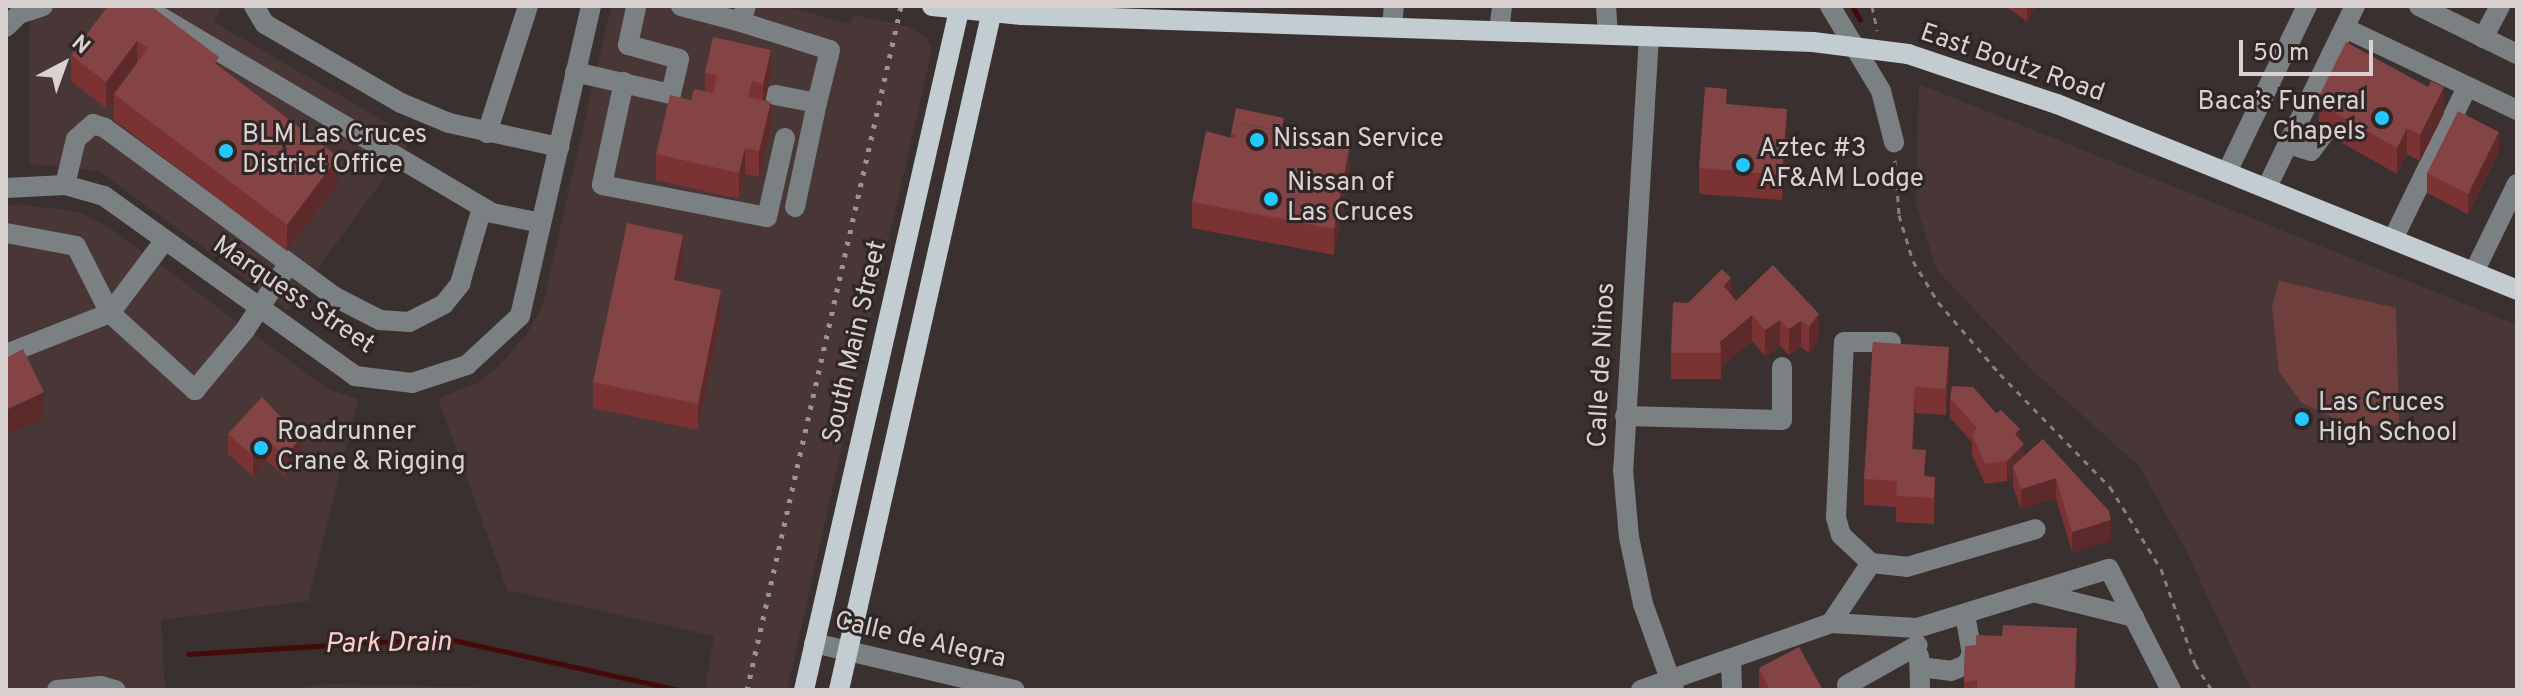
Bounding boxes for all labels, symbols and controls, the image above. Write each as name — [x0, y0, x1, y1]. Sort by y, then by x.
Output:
street label: East Boutz Road — [1916, 18, 2108, 110]
north arrow — [24, 24, 104, 104]
scale bar — [2243, 24, 2377, 74]
text: N — [65, 30, 95, 61]
text: 50 m — [2253, 39, 2309, 69]
place label: Baca’s Funeral Chapels — [2198, 87, 2366, 148]
marker: Baca’s Funeral Chapels — [2373, 109, 2391, 127]
place label: BLM Las Cruces District Office — [242, 120, 427, 182]
place label: Nissan Service — [1273, 124, 1444, 156]
marker: Nissan Service — [1248, 131, 1266, 149]
place label: Aztec #3 AF&AM Lodge — [1759, 134, 1924, 196]
marker: BLM Las Cruces District Office — [217, 142, 235, 160]
marker: Aztec #3 AF&AM Lodge — [1734, 156, 1752, 174]
place label: Nissan of Las Cruces — [1287, 168, 1414, 230]
marker: Nissan of Las Cruces — [1262, 190, 1280, 208]
street label: Marquess Street — [206, 230, 380, 362]
street label: South Main Street — [818, 238, 894, 446]
street label: Calle de Ninos — [1583, 282, 1623, 448]
place label: Las Cruces High School — [2318, 388, 2458, 450]
marker: Las Cruces High School — [2293, 410, 2311, 428]
place label: Roadrunner Crane & Rigging — [277, 417, 466, 478]
marker: Roadrunner Crane & Rigging — [252, 439, 270, 457]
street label: Calle de Alegra — [831, 606, 1009, 676]
water label: Park Drain — [324, 626, 452, 662]

